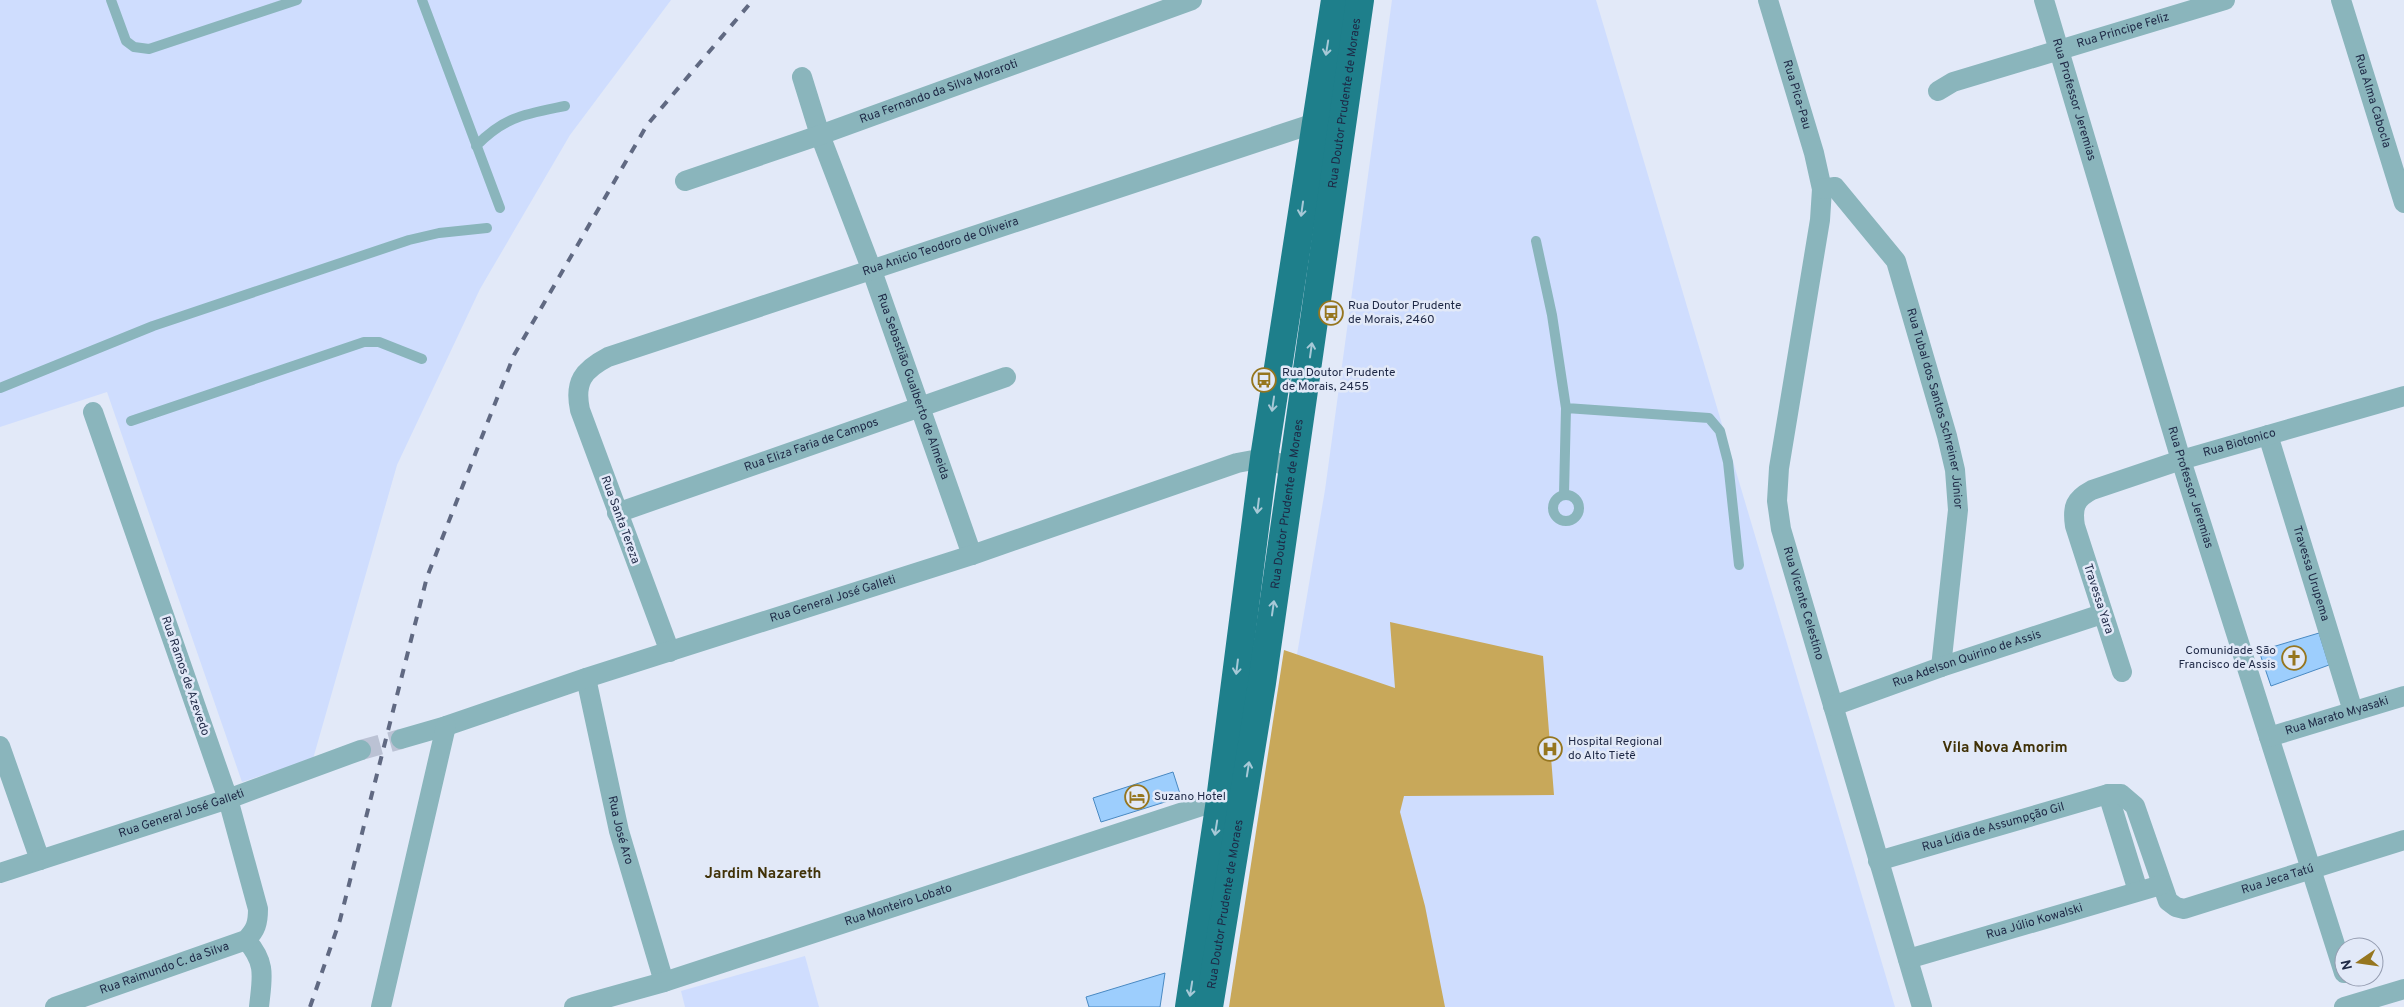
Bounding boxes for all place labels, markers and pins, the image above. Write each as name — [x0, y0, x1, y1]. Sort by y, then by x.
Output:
place label: Rua Doutor Prudente de Morais, 2460 — [1348, 298, 1461, 328]
bus stop icon: Rua Doutor Prudente de Morais, 2460 — [1318, 300, 1344, 326]
place label: Rua Doutor Prudente de Morais, 2455 — [1282, 365, 1395, 395]
bus stop icon: Rua Doutor Prudente de Morais, 2455 — [1251, 367, 1277, 393]
place label: Comunidade São Francisco de Assis — [2179, 643, 2276, 673]
church icon: Comunidade São Francisco de Assis — [2281, 645, 2307, 671]
place label: Hospital Regional do Alto Tietê — [1568, 734, 1662, 764]
hospital icon: Hospital Regional do Alto Tietê — [1537, 736, 1563, 762]
hotel icon: Suzano Hotel — [1124, 784, 1150, 810]
place label: Suzano Hotel — [1154, 789, 1226, 805]

